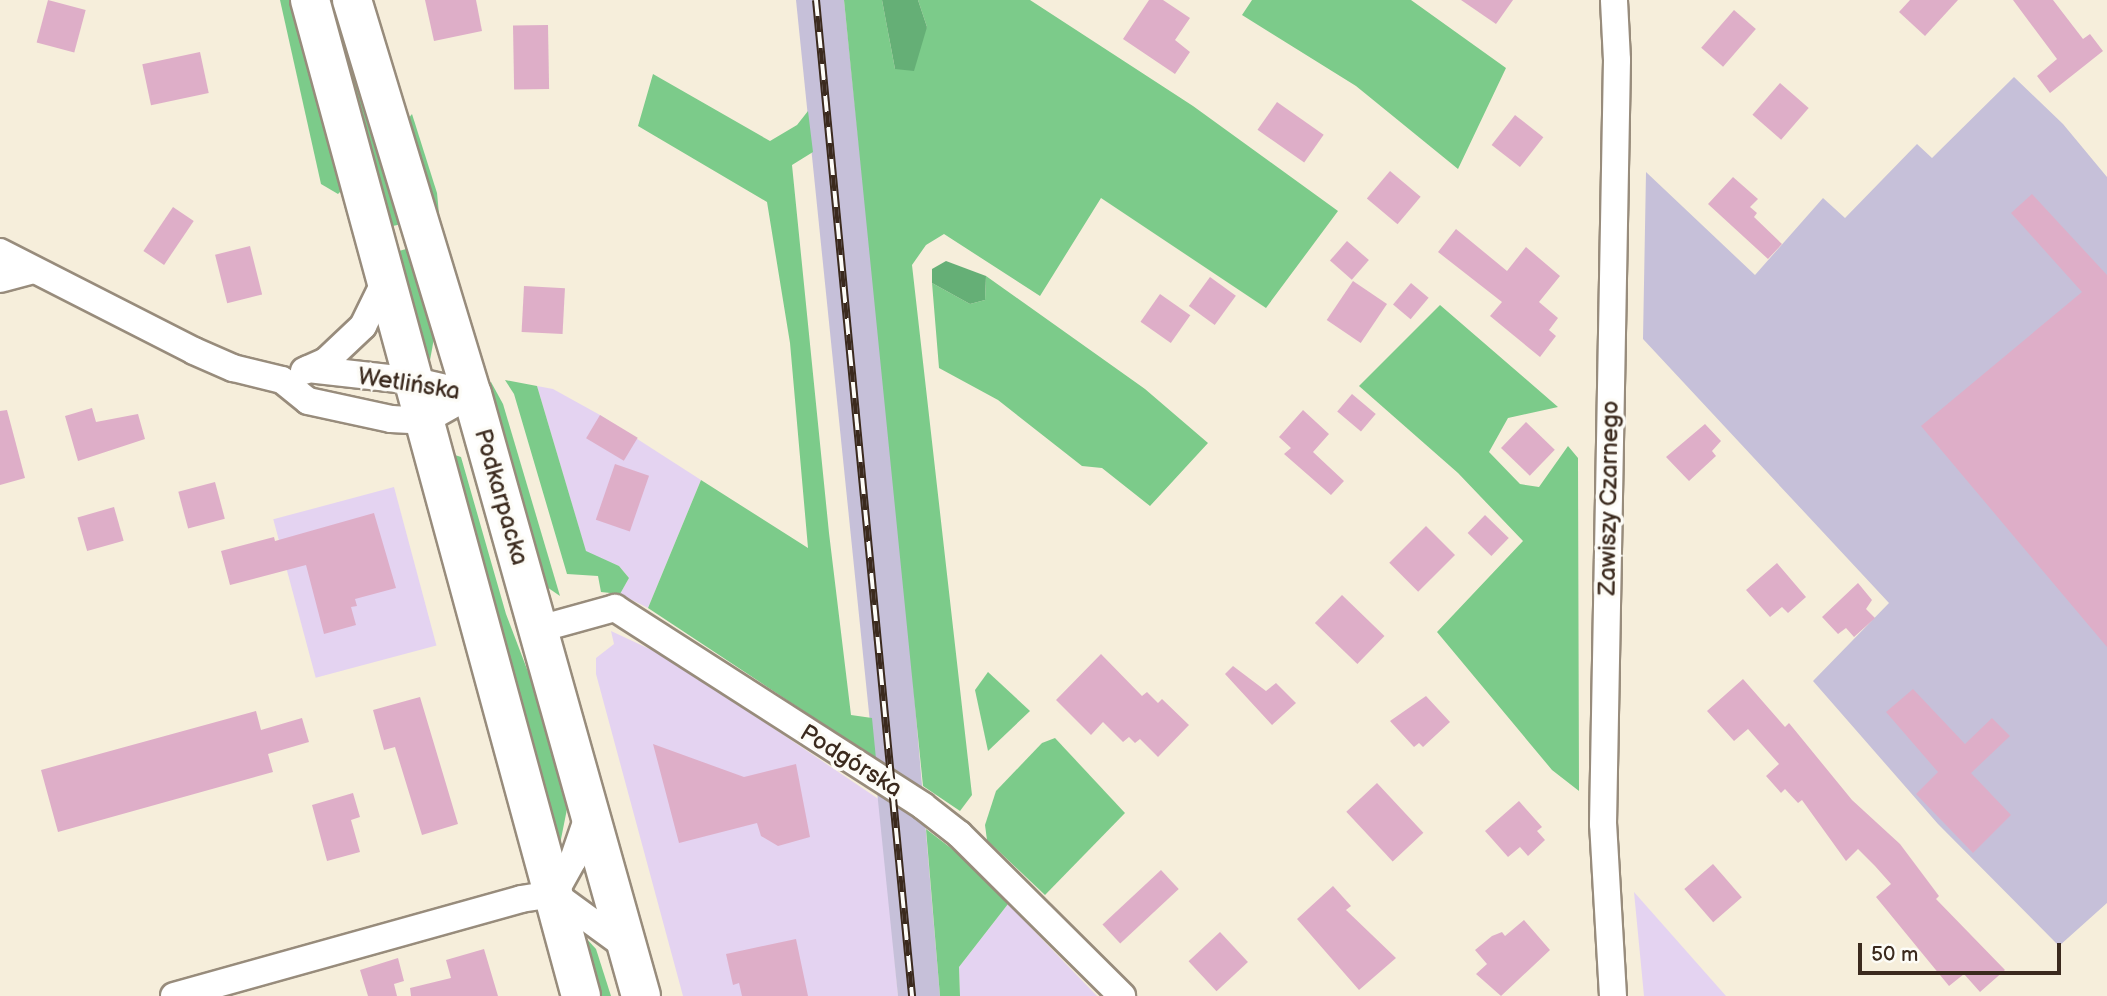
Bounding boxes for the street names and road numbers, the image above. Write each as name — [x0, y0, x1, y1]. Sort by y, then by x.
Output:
street label: Wetlińska — [356, 362, 462, 406]
street label: Zawiszy Czarnego — [1593, 400, 1625, 596]
street label: Podkarpacka — [468, 426, 534, 568]
street label: Podgórska — [795, 718, 907, 804]

